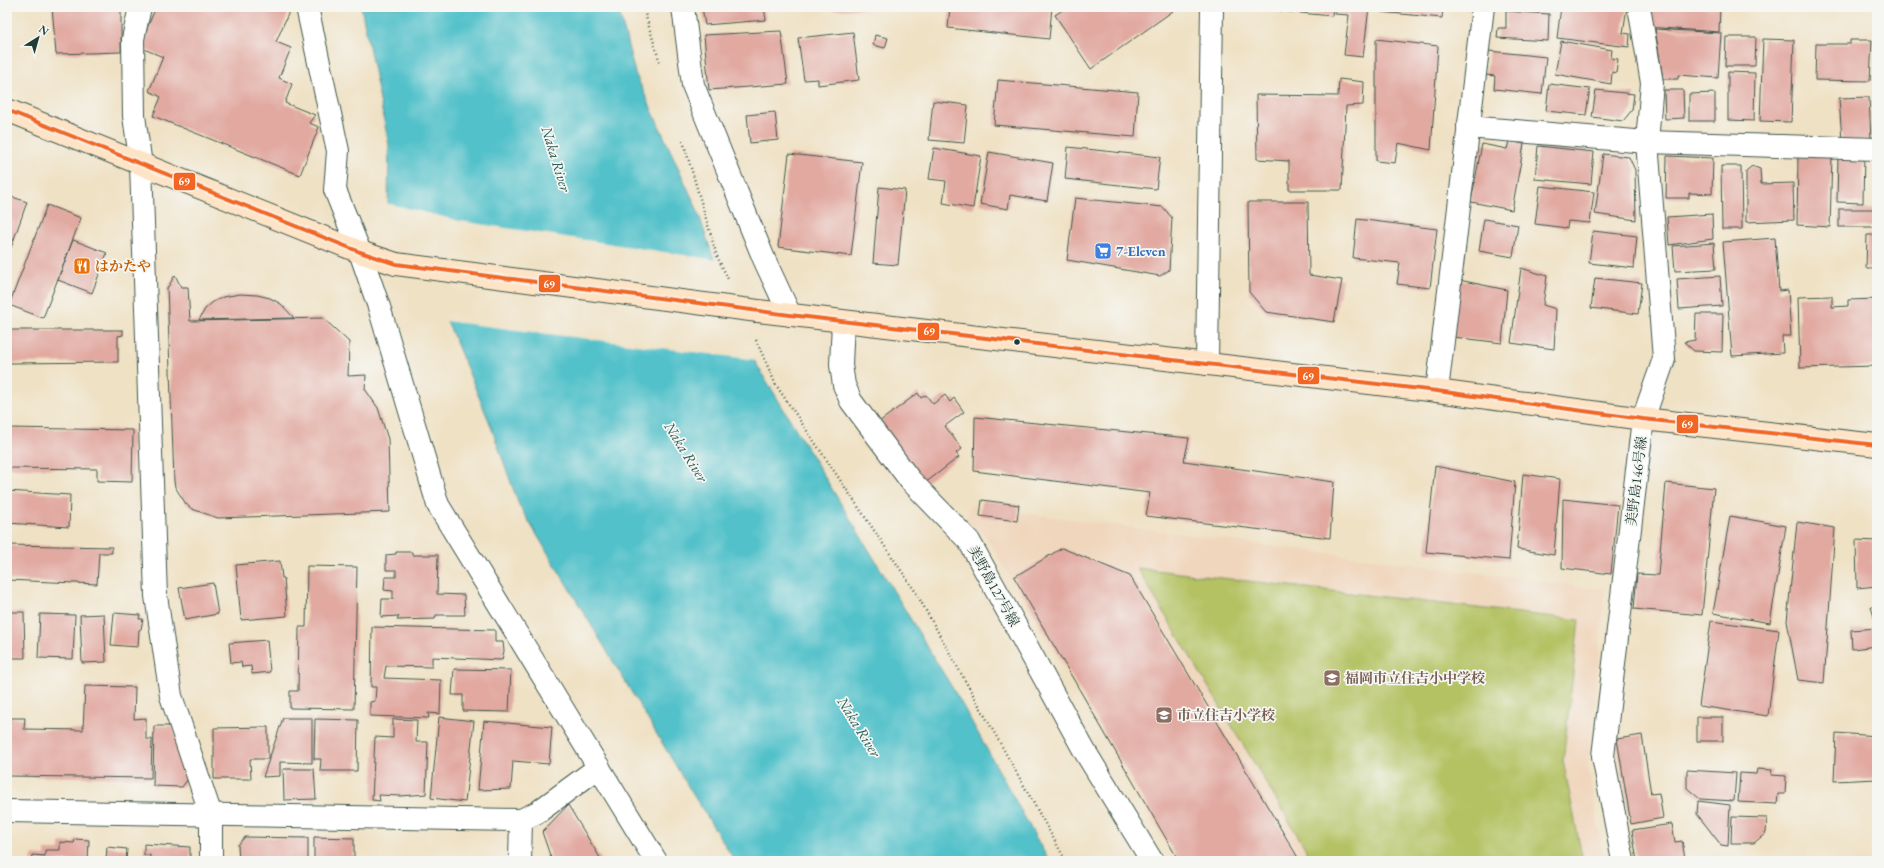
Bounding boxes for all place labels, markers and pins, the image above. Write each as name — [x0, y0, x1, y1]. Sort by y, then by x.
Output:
supermarket icon: 7-Eleven — [1093, 241, 1113, 261]
place label: 7-Eleven — [1116, 242, 1166, 260]
restaurant icon: はかたや — [72, 256, 92, 276]
place label: はかたや — [95, 257, 151, 275]
unlabelled marker — [1012, 337, 1022, 347]
school or university icon: 福岡市立住吉小中学校 — [1322, 668, 1342, 688]
place label: 福岡市立住吉小中学校 — [1345, 669, 1485, 687]
school or university icon: 市立住吉小学校 — [1154, 705, 1174, 725]
place label: 市立住吉小学校 — [1177, 706, 1275, 724]

